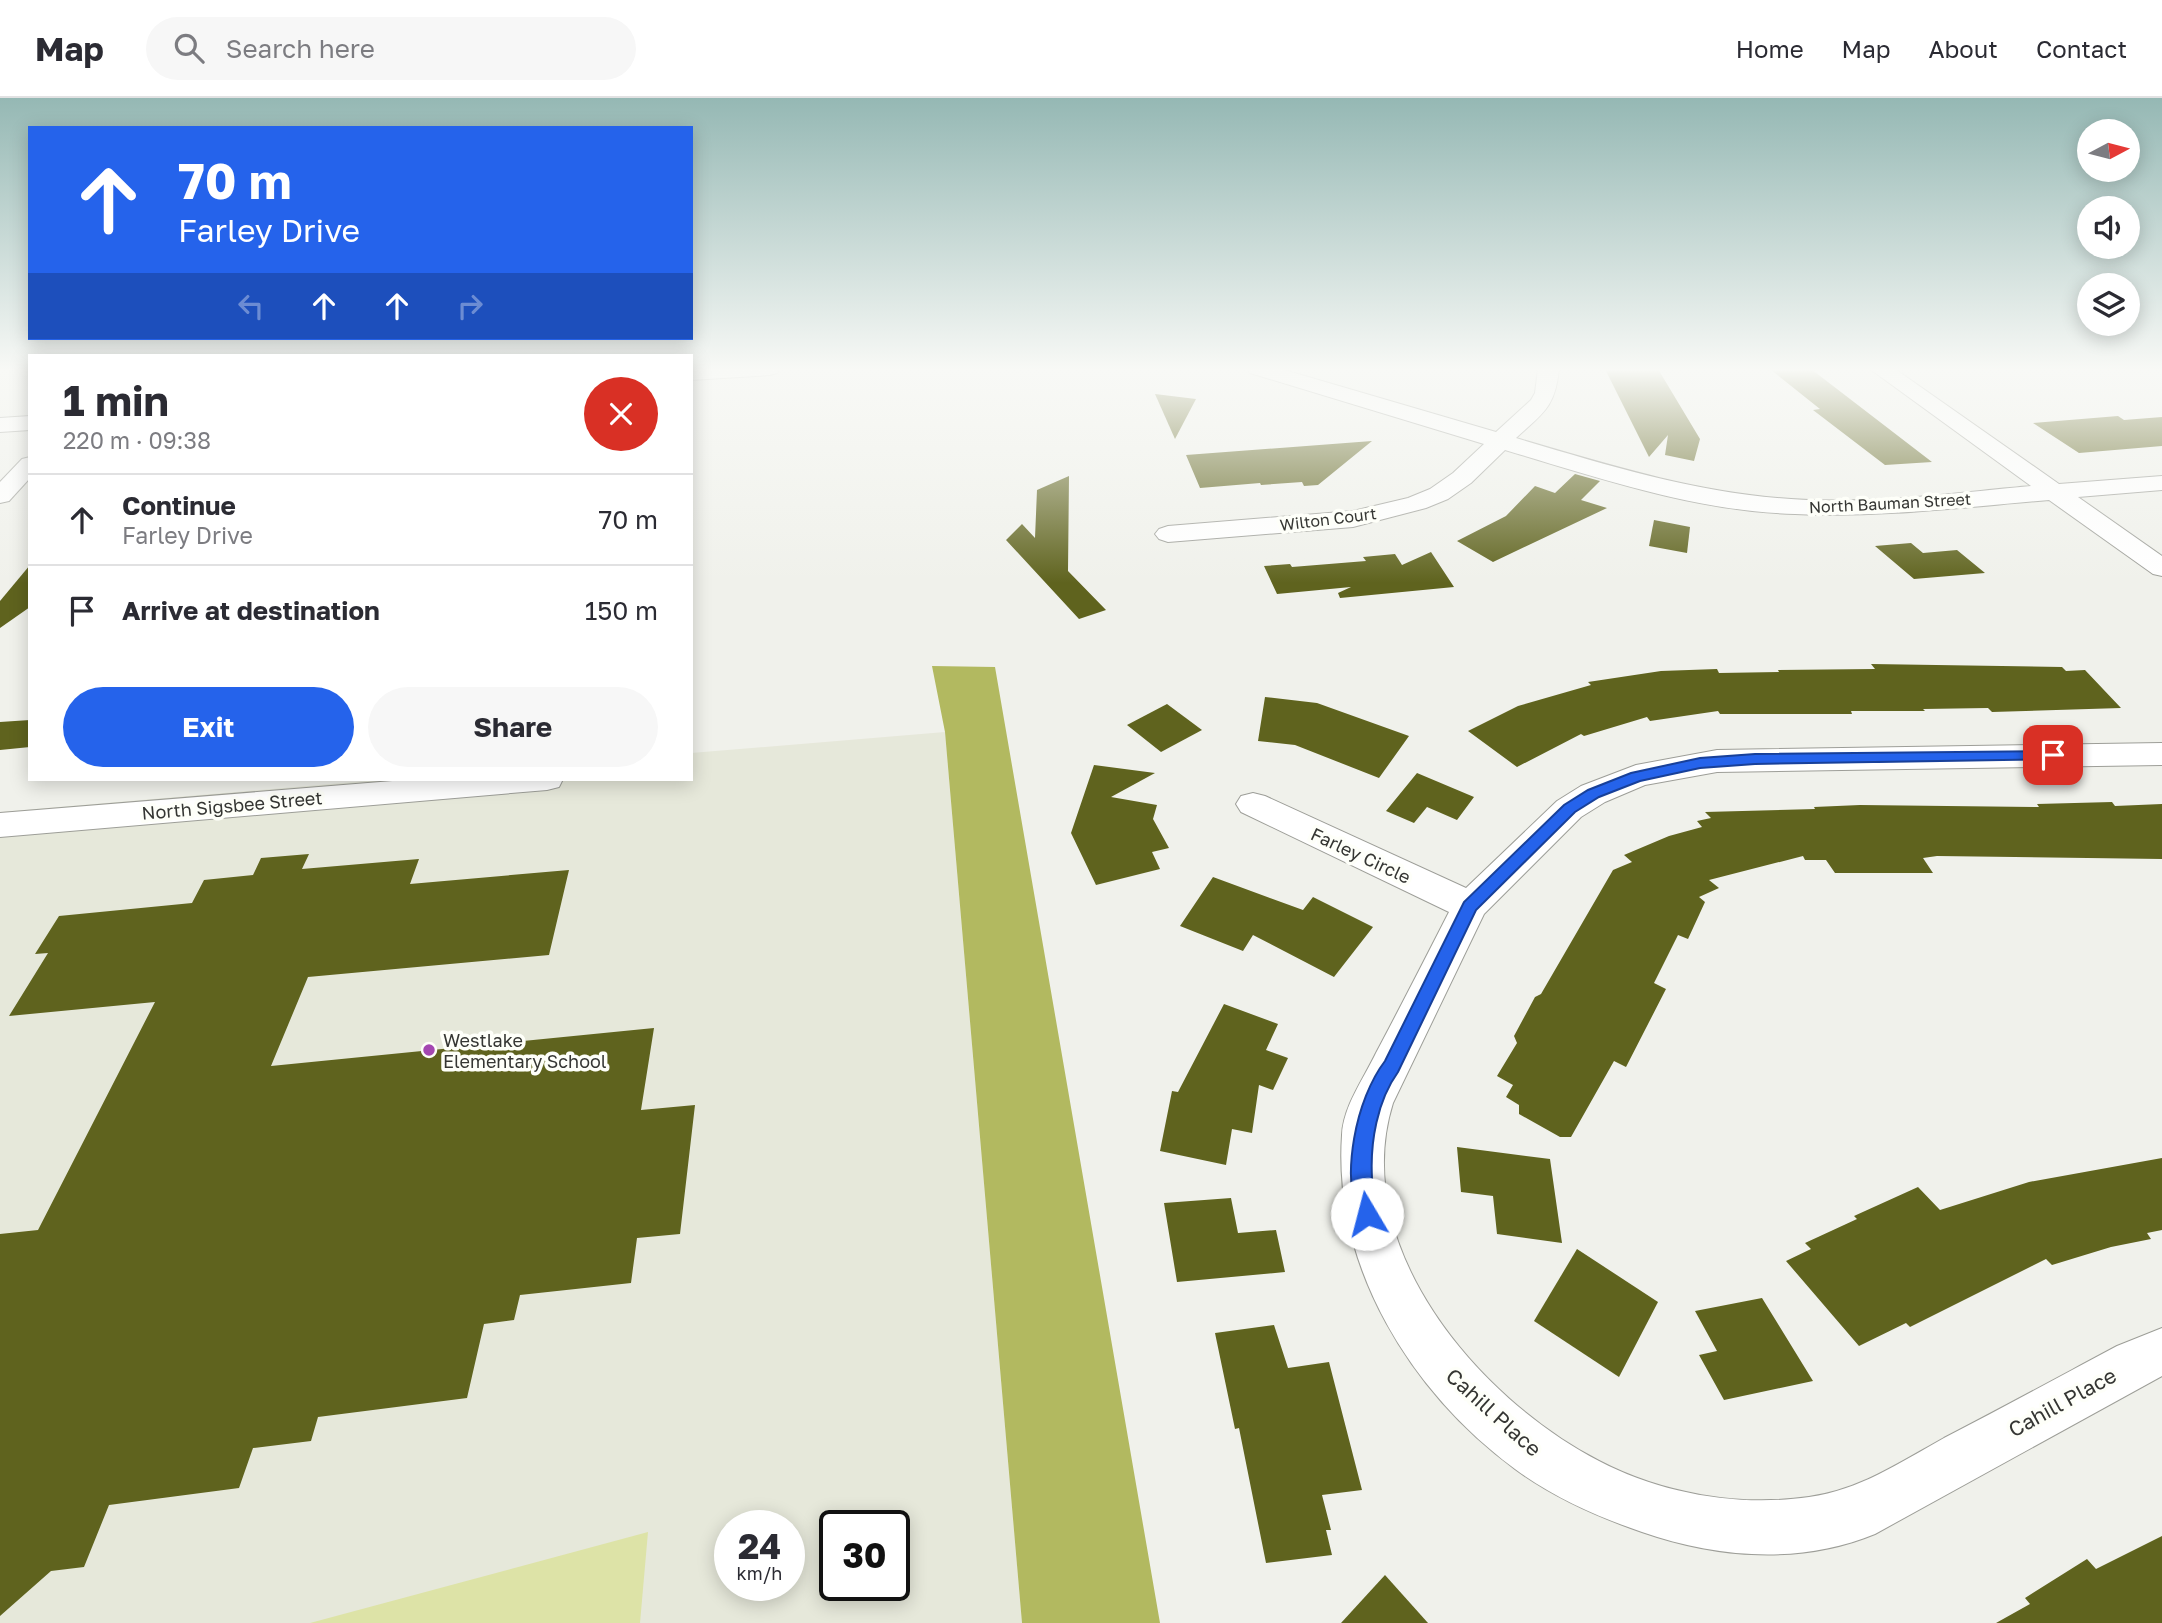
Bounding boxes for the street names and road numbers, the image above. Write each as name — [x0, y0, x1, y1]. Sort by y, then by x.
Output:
street label: North Bauman Street — [1808, 489, 1972, 517]
street label: Wilton Court — [1278, 503, 1378, 535]
street label: North Sigsbee Street — [141, 786, 323, 824]
street label: Farley Circle — [1308, 822, 1414, 888]
street label: Cahill Place — [1441, 1362, 1547, 1462]
street label: Cahill Place — [2004, 1362, 2120, 1442]

